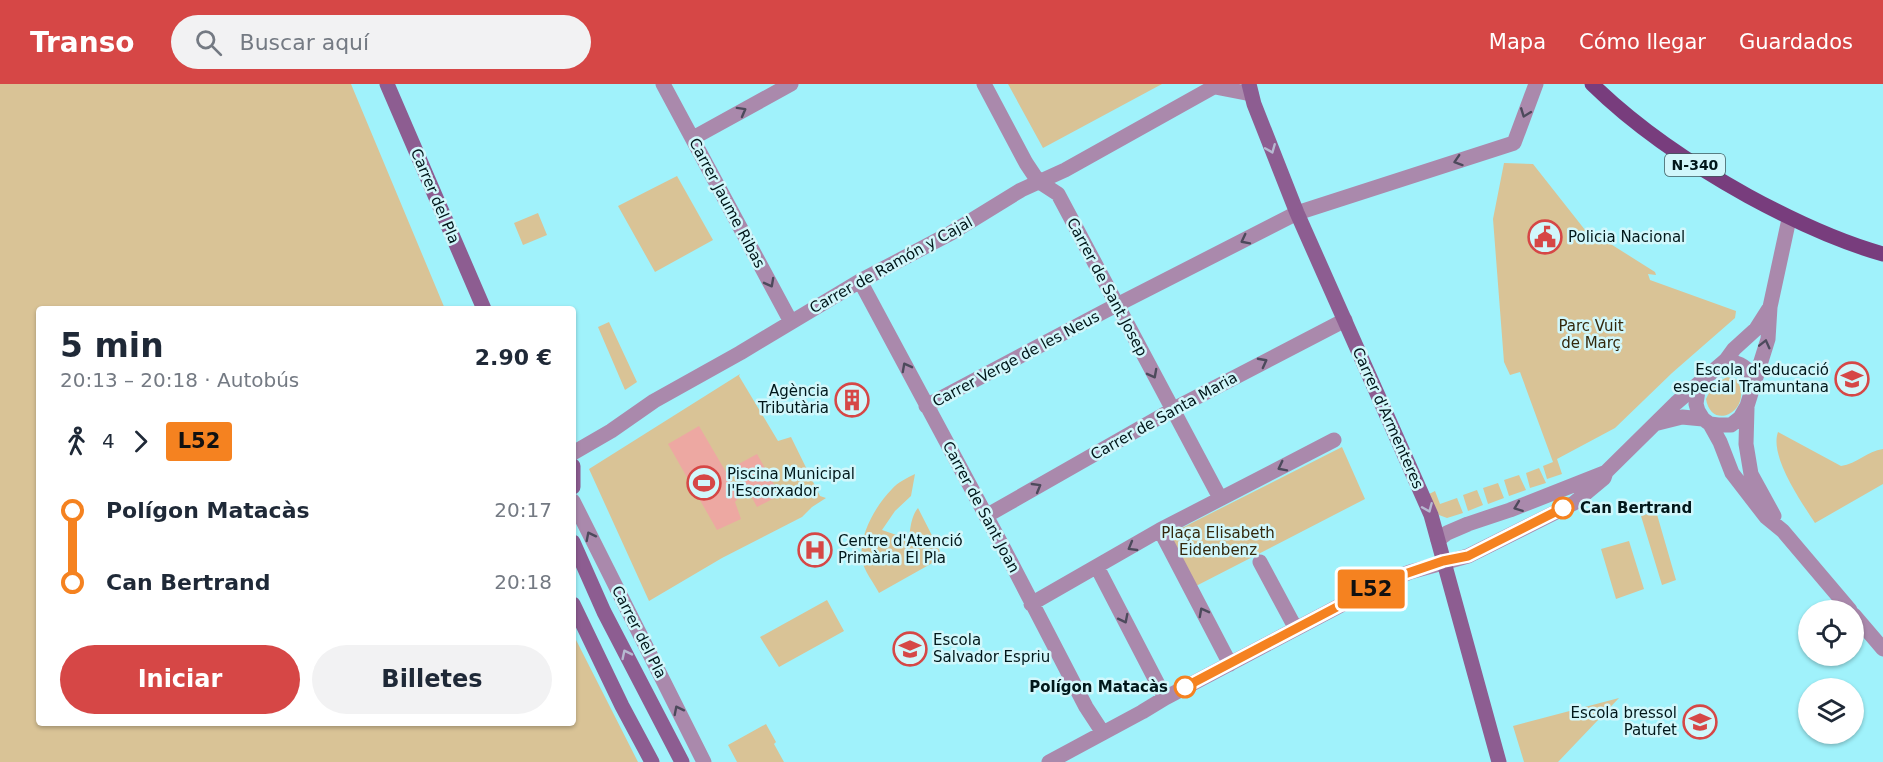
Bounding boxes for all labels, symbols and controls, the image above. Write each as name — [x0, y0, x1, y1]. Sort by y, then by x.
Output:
search box — [171, 15, 591, 69]
text: Transo — [30, 26, 135, 59]
icon: search — [192, 26, 225, 59]
text: Buscar aquí — [240, 30, 369, 55]
text: Mapa — [1489, 30, 1546, 54]
text: Cómo llegar — [1579, 30, 1706, 54]
text: Guardados — [1739, 30, 1853, 54]
one-way arrow — [736, 107, 746, 118]
one-way arrow — [1520, 107, 1532, 118]
street label: Carrer Jaume Ribas — [685, 135, 769, 271]
one-way arrow — [1264, 143, 1277, 154]
street label: Carrer del Pla — [407, 146, 463, 246]
one-way arrow — [1453, 153, 1464, 166]
road number: N-340 — [1665, 154, 1725, 176]
street label: Carrer de Ramón y Cajal — [806, 213, 976, 317]
street label: Carrer de Sant Josep — [1063, 215, 1151, 359]
public building icon: Policia Nacional — [1527, 219, 1563, 255]
place label: Policia Nacional — [1568, 228, 1685, 246]
one-way arrow — [1241, 233, 1251, 244]
one-way arrow — [763, 277, 775, 288]
street label: Carrer Verge de les Neus — [929, 307, 1103, 411]
park label: Parc Vuit de Març — [1558, 317, 1624, 352]
text: 5 min — [60, 326, 164, 365]
one-way arrow — [1758, 339, 1771, 349]
text: 2.90 € — [475, 345, 552, 370]
street label: Carrer d'Armenteres — [1349, 345, 1427, 492]
one-way arrow — [1256, 358, 1267, 370]
place label: Escola d'educació especial Tramuntana — [1673, 361, 1829, 396]
school or university icon: Escola d'educació especial Tramuntana — [1834, 361, 1870, 397]
one-way arrow — [902, 363, 913, 374]
one-way arrow — [1146, 367, 1157, 378]
text: 20:13 – 20:18 · Autobús — [60, 368, 299, 392]
street label: Carrer de Santa Maria — [1088, 368, 1240, 464]
place label: Agència Tributària — [757, 382, 829, 417]
building icon: Agència Tributària — [834, 382, 870, 418]
icon: walk — [60, 425, 93, 458]
icon: forward — [124, 425, 157, 458]
text: 4 — [102, 429, 115, 453]
text: L52 — [178, 429, 220, 453]
street label: Carrer de Sant Joan — [939, 438, 1023, 576]
one-way arrow — [1277, 459, 1288, 471]
sports icon: Piscina Municipal l'Escorxador — [686, 465, 722, 501]
place label: Piscina Municipal l'Escorxador — [727, 465, 855, 500]
one-way arrow — [1031, 483, 1041, 494]
marker: Can Bertrand — [1552, 497, 1574, 519]
text: Polígon Matacàs — [106, 498, 310, 523]
text: 20:17 — [494, 498, 552, 522]
one-way arrow — [1513, 499, 1524, 512]
place label: Can Bertrand — [1580, 499, 1692, 517]
one-way arrow — [1421, 501, 1433, 512]
park label: Plaça Elisabeth Eidenbenz — [1161, 524, 1275, 559]
one-way arrow — [586, 531, 597, 542]
hospital icon: Centre d'Atenció Primària El Pla — [797, 532, 833, 568]
place label: Centre d'Atenció Primària El Pla — [838, 532, 963, 567]
one-way arrow — [1128, 539, 1138, 551]
text: Can Bertrand — [106, 570, 270, 595]
text: 20:18 — [494, 570, 552, 594]
line badge: L52 — [1336, 570, 1406, 608]
text: L52 — [1350, 577, 1392, 601]
street label: Carrer del Pla — [608, 583, 670, 681]
map controls — [1798, 600, 1864, 744]
button: locate — [1798, 600, 1864, 666]
one-way arrow — [1199, 608, 1210, 619]
one-way arrow — [1117, 612, 1128, 623]
school or university icon: Escola Salvador Espriu — [892, 631, 928, 667]
place label: Escola Salvador Espriu — [933, 631, 1050, 666]
button: Iniciar — [60, 645, 300, 714]
button: Billetes — [312, 645, 552, 714]
one-way arrow — [621, 650, 633, 661]
marker: Polígon Matacàs — [1174, 676, 1196, 698]
place label: Polígon Matacàs — [1029, 678, 1168, 696]
button: layers — [1798, 678, 1864, 744]
place label: Escola bressol Patufet — [1571, 704, 1677, 739]
school or university icon: Escola bressol Patufet — [1682, 704, 1718, 740]
one-way arrow — [674, 705, 685, 716]

